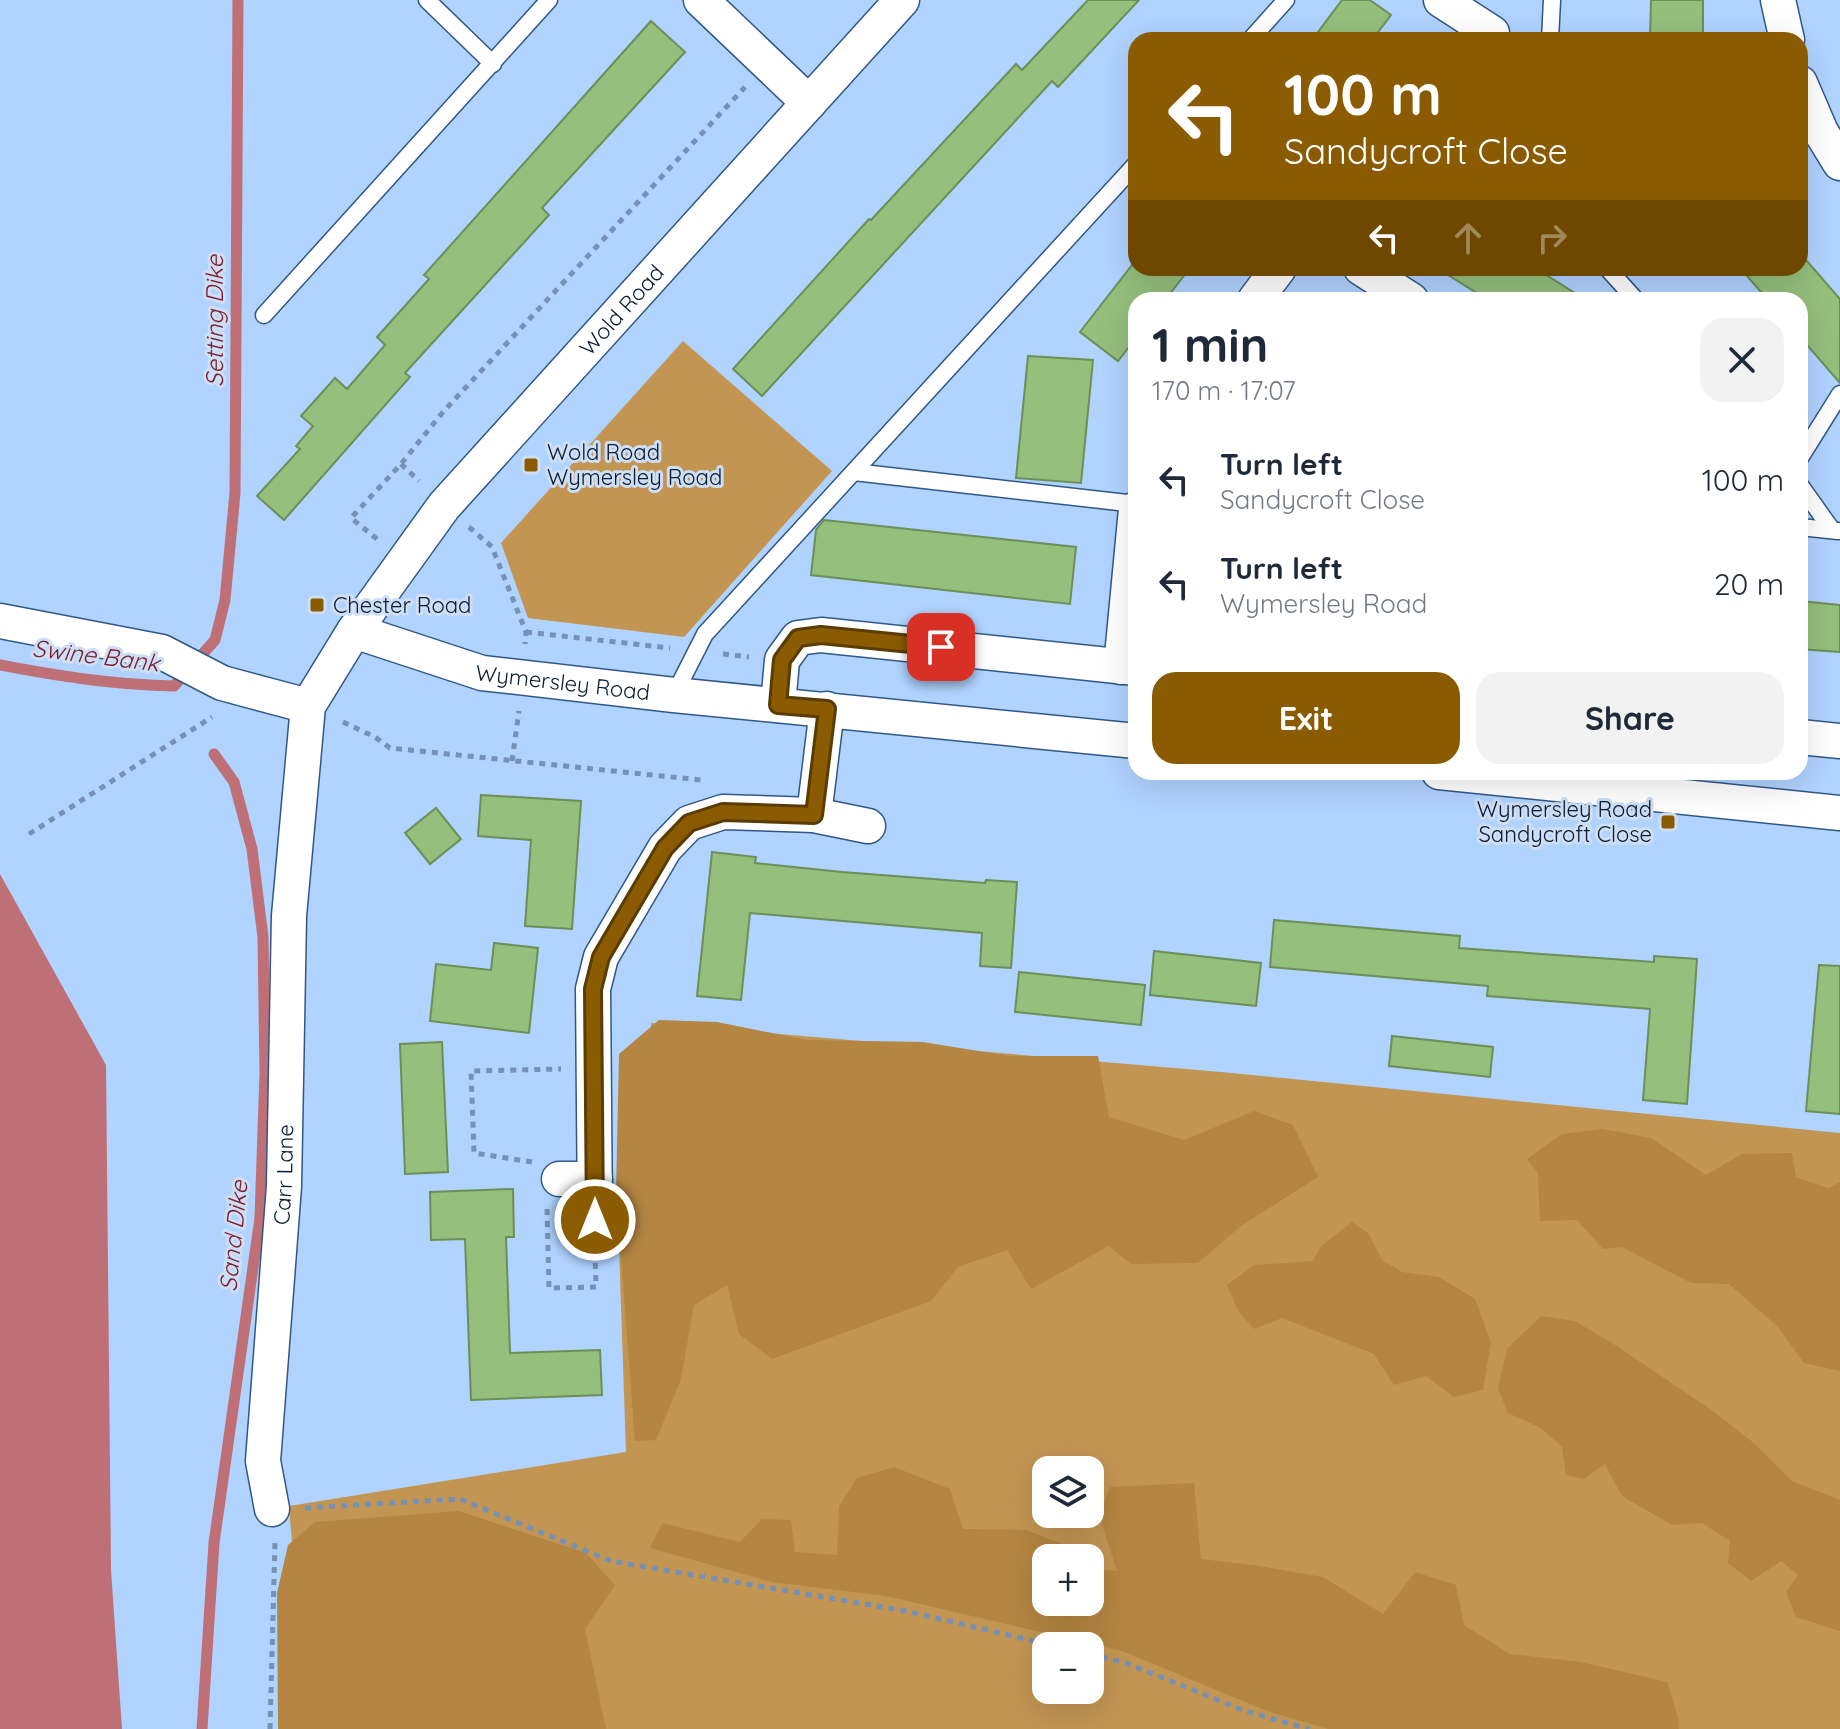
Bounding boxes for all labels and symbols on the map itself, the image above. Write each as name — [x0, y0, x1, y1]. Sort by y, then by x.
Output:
water label: Setting Dike — [199, 254, 229, 387]
street label: Wold Road — [573, 259, 670, 361]
place label: Wold Road Wymersley Road — [547, 438, 722, 491]
marker: Wold Road Wymersley Road — [522, 456, 540, 474]
place label: Chester Road — [333, 591, 471, 619]
marker: Chester Road — [308, 596, 326, 614]
pin — [907, 613, 975, 681]
water label: Swine Bank — [31, 632, 163, 678]
street label: Wymersley Road — [474, 658, 651, 706]
place label: Wymersley Road Sandycroft Close — [1477, 795, 1652, 848]
marker: Wymersley Road Sandycroft Close — [1659, 813, 1677, 831]
street label: Carr Lane — [267, 1124, 299, 1226]
water label: Sand Dike — [212, 1178, 254, 1293]
position arrow — [553, 1178, 637, 1262]

